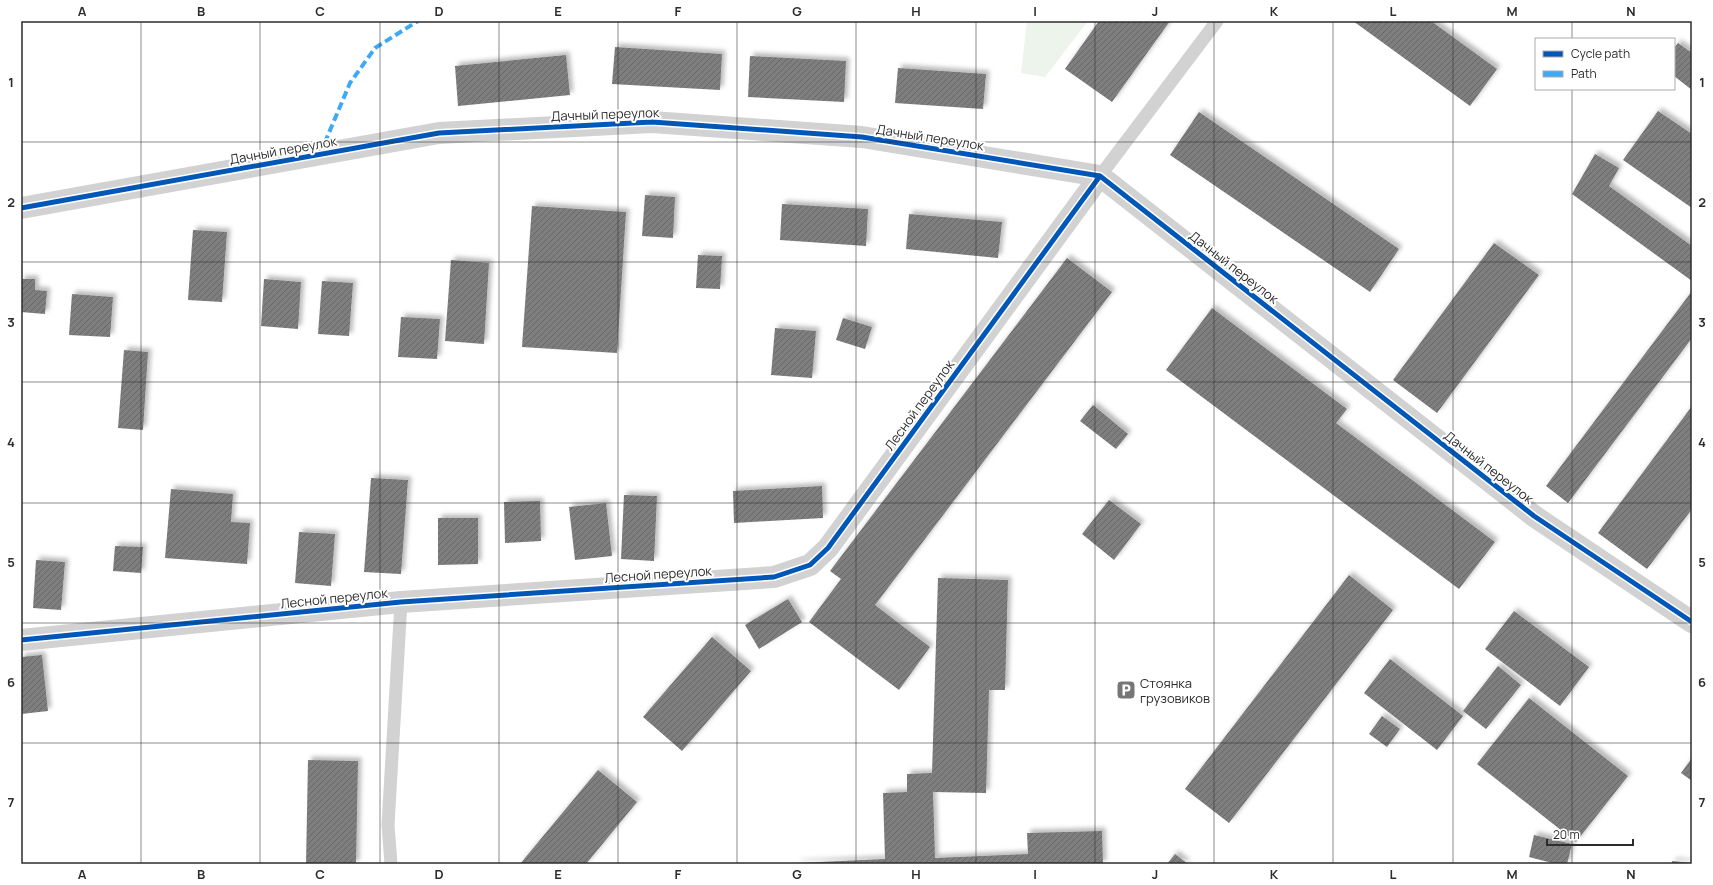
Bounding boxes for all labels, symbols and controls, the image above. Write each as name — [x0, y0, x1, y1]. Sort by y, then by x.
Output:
text: A — [78, 2, 87, 20]
text: B — [197, 2, 205, 20]
text: C — [315, 2, 325, 20]
text: D — [434, 2, 444, 20]
text: E — [554, 2, 562, 20]
text: F — [675, 2, 682, 20]
text: G — [792, 2, 802, 20]
text: H — [911, 2, 921, 20]
text: I — [1033, 2, 1037, 20]
text: J — [1152, 2, 1158, 20]
text: K — [1270, 2, 1279, 20]
text: L — [1390, 2, 1397, 20]
text: M — [1506, 2, 1518, 20]
text: N — [1626, 2, 1636, 20]
legend — [1535, 38, 1675, 90]
text: Cycle path — [1571, 45, 1630, 62]
text: Path — [1571, 65, 1597, 82]
text: 1 — [8, 73, 14, 91]
text: 1 — [1699, 73, 1705, 91]
street label: Дачный переулок — [550, 103, 660, 125]
street label: Дачный переулок — [875, 120, 986, 154]
street label: Дачный переулок — [228, 132, 339, 168]
text: 2 — [7, 193, 15, 211]
text: 2 — [1698, 193, 1706, 211]
street label: Дачный переулок — [1186, 226, 1283, 308]
text: 3 — [7, 313, 15, 331]
text: 3 — [1698, 313, 1706, 331]
street label: Лесной переулок — [880, 356, 958, 454]
street label: Дачный переулок — [1441, 426, 1538, 508]
text: 4 — [7, 433, 15, 451]
text: 4 — [1698, 433, 1706, 451]
text: 5 — [7, 553, 15, 571]
text: 5 — [1698, 553, 1706, 571]
street label: Лесной переулок — [604, 561, 713, 587]
street label: Лесной переулок — [280, 583, 389, 613]
text: 6 — [7, 673, 15, 691]
text: 6 — [1698, 673, 1706, 691]
place label: Стоянка грузовиков — [1140, 674, 1210, 707]
parking icon: Стоянка грузовиков — [1115, 679, 1137, 701]
text: 7 — [8, 793, 15, 811]
text: 7 — [1699, 793, 1706, 811]
scale bar — [1547, 821, 1633, 847]
text: 20 m — [1553, 826, 1580, 843]
text: A — [78, 865, 87, 883]
text: B — [197, 865, 205, 883]
text: C — [315, 865, 325, 883]
text: D — [434, 865, 444, 883]
text: E — [554, 865, 562, 883]
text: F — [675, 865, 682, 883]
text: G — [792, 865, 802, 883]
text: H — [911, 865, 921, 883]
text: I — [1033, 865, 1037, 883]
text: J — [1152, 865, 1158, 883]
text: K — [1270, 865, 1279, 883]
text: L — [1390, 865, 1397, 883]
text: M — [1506, 865, 1518, 883]
text: N — [1626, 865, 1636, 883]

